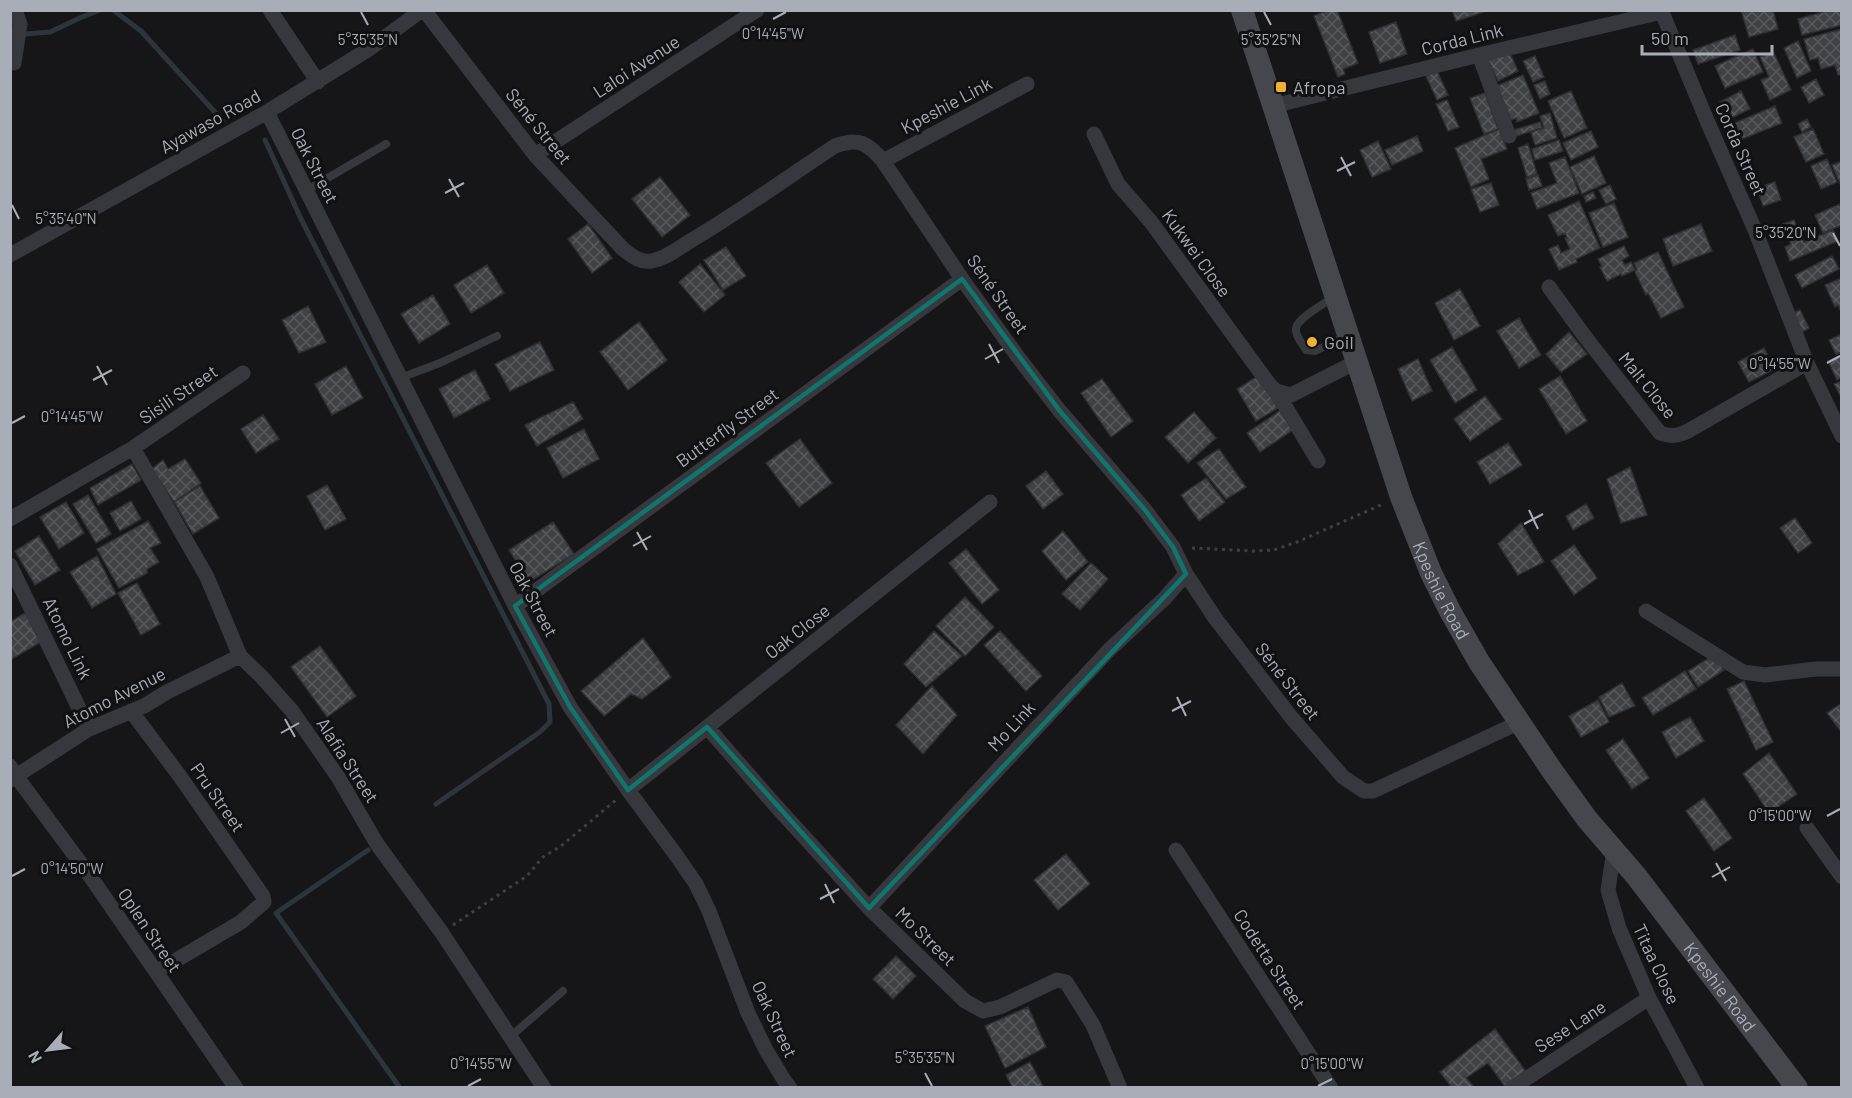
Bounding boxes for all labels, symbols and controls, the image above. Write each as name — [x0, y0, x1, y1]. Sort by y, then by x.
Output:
street label: Corda Link — [1419, 18, 1505, 60]
scale bar — [1642, 18, 1772, 56]
text: 0°14'45"W — [742, 24, 804, 42]
text: 50 m — [1651, 27, 1689, 49]
text: 5°35'35"N — [338, 30, 398, 48]
street label: Laloi Avenue — [589, 30, 683, 102]
text: 5°35'25"N — [1241, 30, 1301, 48]
street label: Kpeshie Link — [897, 72, 995, 138]
place label: Afropa — [1293, 76, 1346, 98]
marker: Afropa — [1274, 80, 1288, 94]
street label: Séné Street — [501, 83, 577, 169]
street label: Ayawaso Road — [156, 84, 264, 158]
street label: Corda Street — [1711, 99, 1771, 199]
street label: Oak Street — [287, 123, 343, 207]
street label: Kukwei Close — [1158, 205, 1236, 301]
text: 5°35'40"N — [35, 209, 97, 227]
text: 5°35'20"N — [1755, 223, 1817, 241]
street label: Séné Street — [963, 250, 1033, 338]
place label: Goil — [1324, 331, 1354, 353]
marker: Goil — [1305, 335, 1319, 349]
street label: Malt Close — [1614, 347, 1682, 423]
text: 0°14'55"W — [1749, 354, 1811, 372]
street label: Sisili Street — [135, 360, 221, 428]
street label: Butterfly Street — [671, 382, 783, 472]
text: 0°14'45"W — [41, 407, 103, 425]
street label: Kpeshie Road — [1409, 538, 1475, 643]
street label: Oak Street — [505, 558, 563, 640]
street label: Atomo Link — [39, 593, 97, 683]
street label: Oak Close — [760, 599, 834, 663]
street label: Séné Street — [1251, 638, 1325, 724]
street label: Atomo Avenue — [59, 662, 169, 732]
street label: Mo Link — [983, 697, 1039, 755]
street label: Alafia Street — [312, 713, 384, 807]
street label: Pru Street — [186, 758, 250, 836]
text: 0°15'00"W — [1748, 806, 1812, 824]
text: 0°14'50"W — [41, 859, 103, 877]
street label: Oplen Street — [114, 884, 186, 976]
street label: Mo Street — [891, 902, 961, 970]
street label: Codetta Street — [1229, 905, 1311, 1013]
street label: Titaa Close — [1629, 920, 1685, 1008]
street label: Kpeshie Road — [1679, 938, 1761, 1036]
street label: Oak Street — [748, 977, 802, 1061]
street label: Sese Lane — [1530, 995, 1610, 1057]
north arrow — [18, 1020, 78, 1080]
text: N — [23, 1048, 45, 1066]
text: 5°35'35"N — [895, 1048, 955, 1066]
text: 0°14'55"W — [450, 1054, 512, 1072]
text: 0°15'00"W — [1300, 1054, 1364, 1072]

